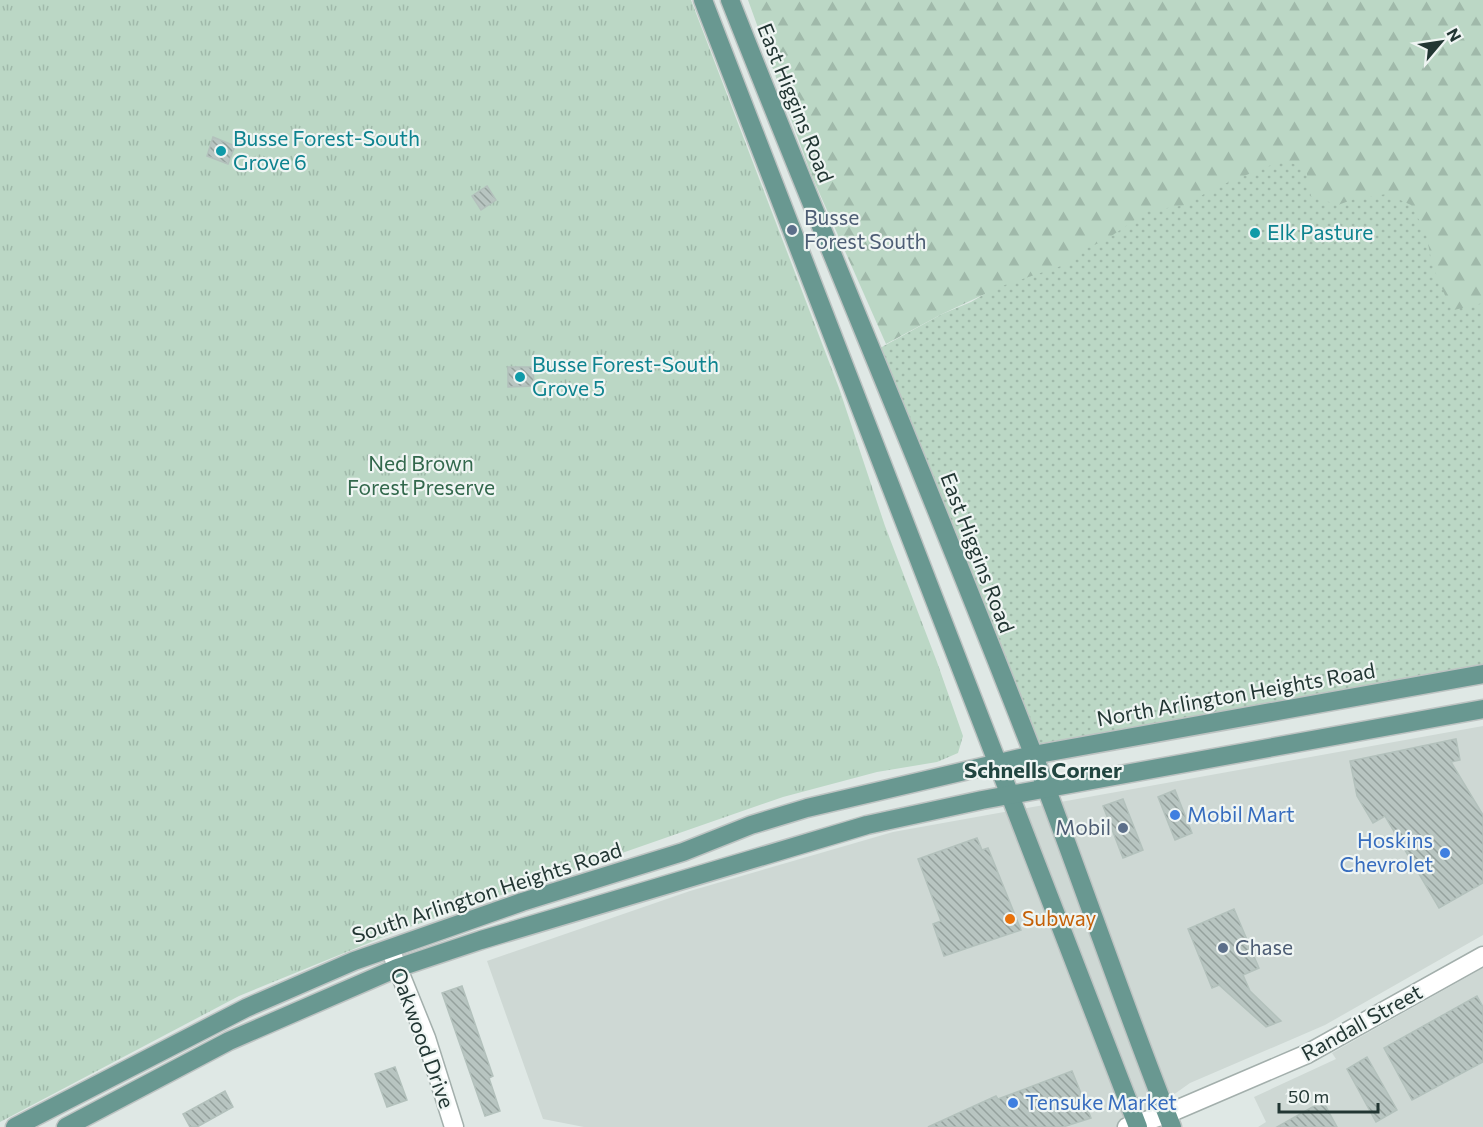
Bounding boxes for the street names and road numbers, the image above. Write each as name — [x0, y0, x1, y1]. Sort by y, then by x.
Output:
street label: East Higgins Road — [753, 19, 840, 186]
street label: East Higgins Road — [936, 469, 1020, 636]
street label: North Arlington Heights Road — [1095, 657, 1377, 730]
street label: South Arlington Heights Road — [348, 836, 625, 947]
street label: Oakwood Drive — [386, 964, 460, 1111]
street label: Randall Street — [1297, 978, 1426, 1065]

